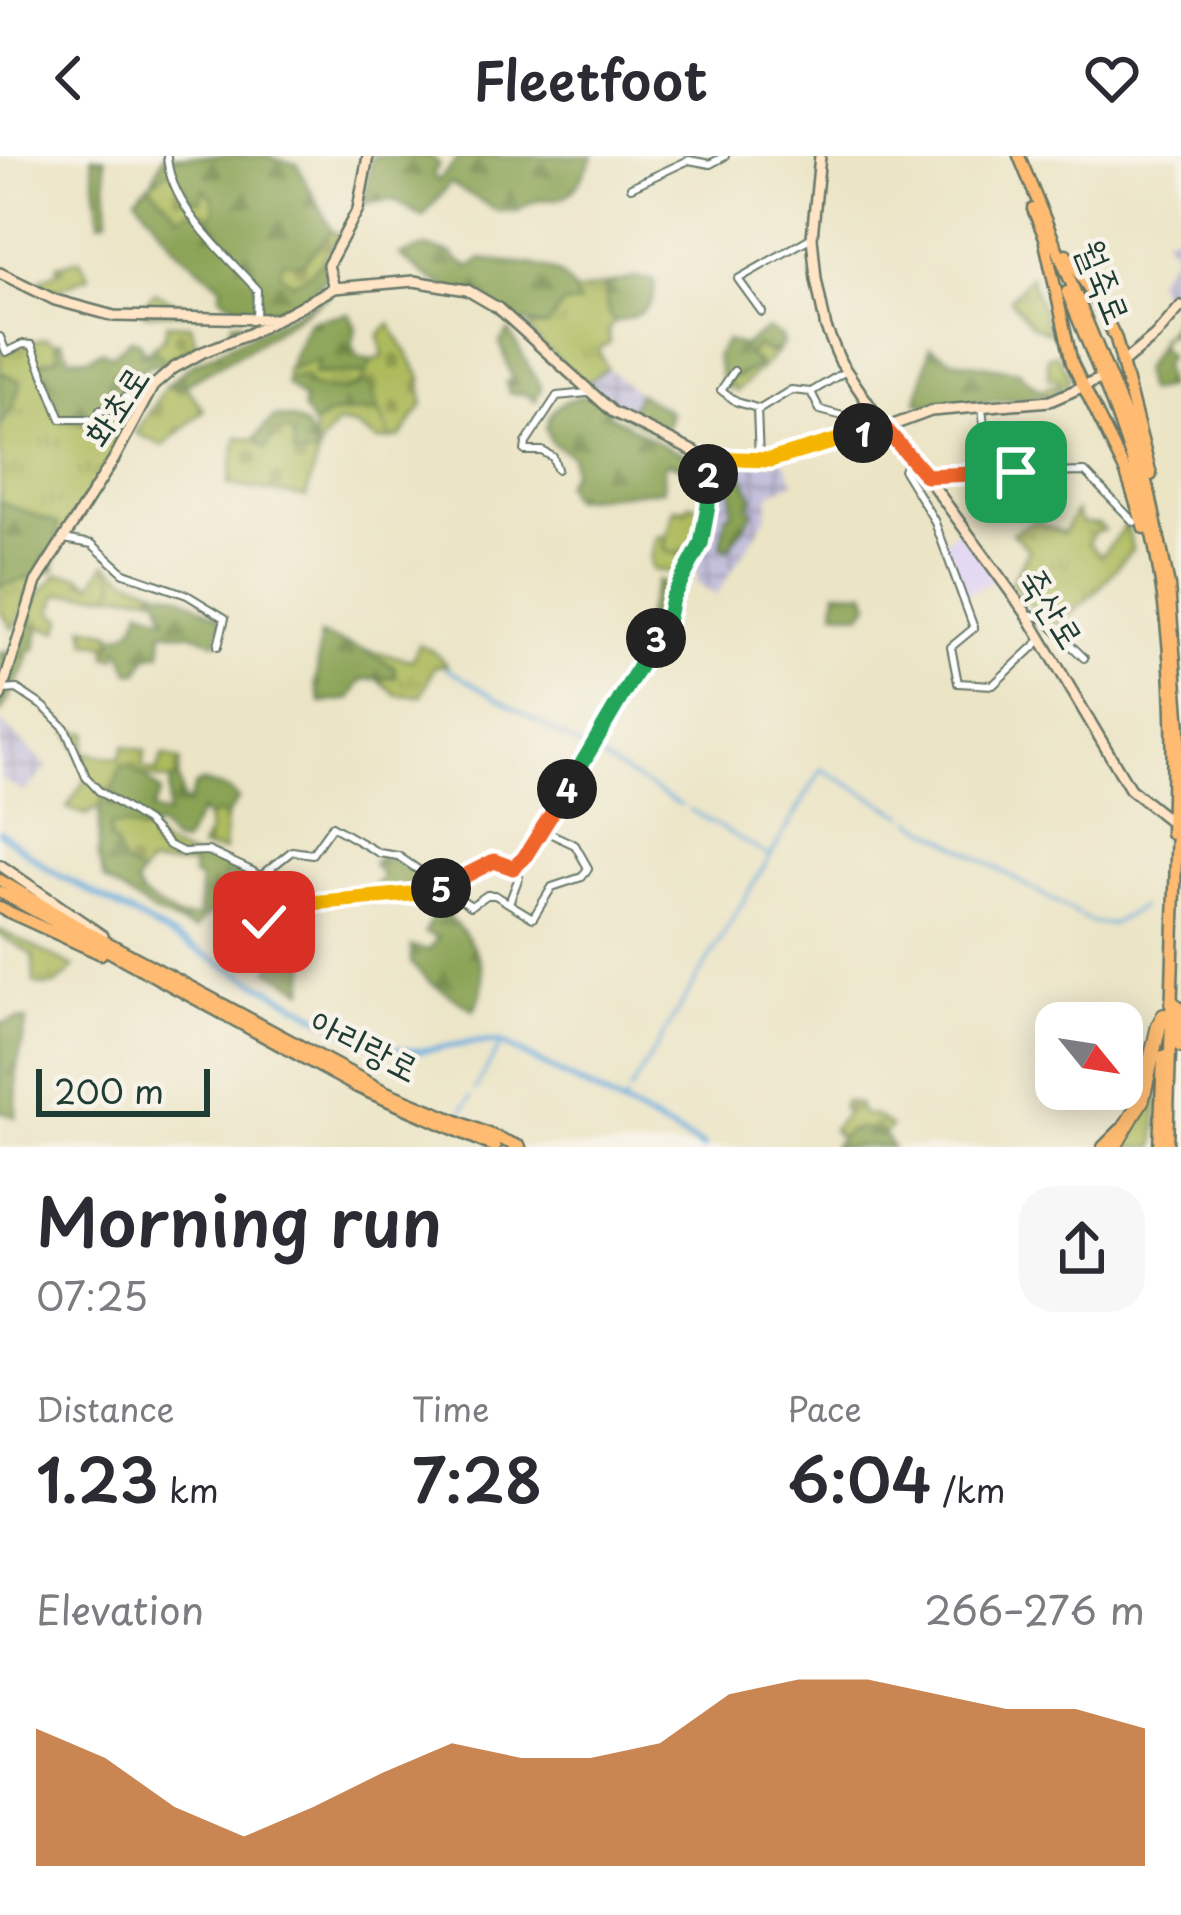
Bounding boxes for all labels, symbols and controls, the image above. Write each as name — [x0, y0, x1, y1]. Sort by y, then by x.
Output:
text: Fleetfoot — [473, 38, 708, 119]
icon: back — [36, 45, 102, 111]
icon: heart — [1079, 45, 1145, 111]
street label: 월죽로 — [1065, 231, 1147, 332]
street label: 화초로 — [68, 354, 161, 456]
pin: 1 — [833, 403, 893, 463]
text: 1 — [855, 408, 871, 458]
pin — [965, 421, 1067, 523]
icon: arrive — [983, 439, 1049, 505]
pin: 2 — [678, 444, 738, 504]
text: 2 — [696, 449, 720, 499]
street label: 죽산로 — [1008, 556, 1100, 658]
pin: 3 — [626, 608, 686, 668]
text: 3 — [645, 613, 667, 663]
pin: 4 — [537, 759, 597, 819]
text: 4 — [556, 764, 578, 814]
pin: 5 — [411, 858, 471, 918]
text: 5 — [430, 863, 452, 913]
pin — [213, 871, 315, 973]
icon: check — [231, 889, 297, 955]
street label: 아리랑로 — [302, 993, 430, 1094]
north arrow — [1035, 1002, 1143, 1110]
map controls — [1035, 1002, 1143, 1110]
scale bar — [36, 1063, 210, 1116]
text: 200 m — [54, 1065, 164, 1115]
text: Morning run — [36, 1170, 442, 1269]
button: share — [1019, 1186, 1145, 1312]
text: 07:25 — [36, 1265, 148, 1324]
text: Distance — [36, 1383, 174, 1433]
text: Time — [412, 1383, 490, 1433]
text: Pace — [787, 1383, 862, 1433]
text: 1.23 — [36, 1433, 158, 1523]
text: 7:28 — [412, 1433, 542, 1523]
text: 6:04 — [787, 1433, 932, 1523]
text: km — [158, 1464, 219, 1514]
text: /km — [932, 1464, 1006, 1514]
text: Elevation — [36, 1579, 204, 1638]
text: 266–276 m — [924, 1579, 1145, 1638]

